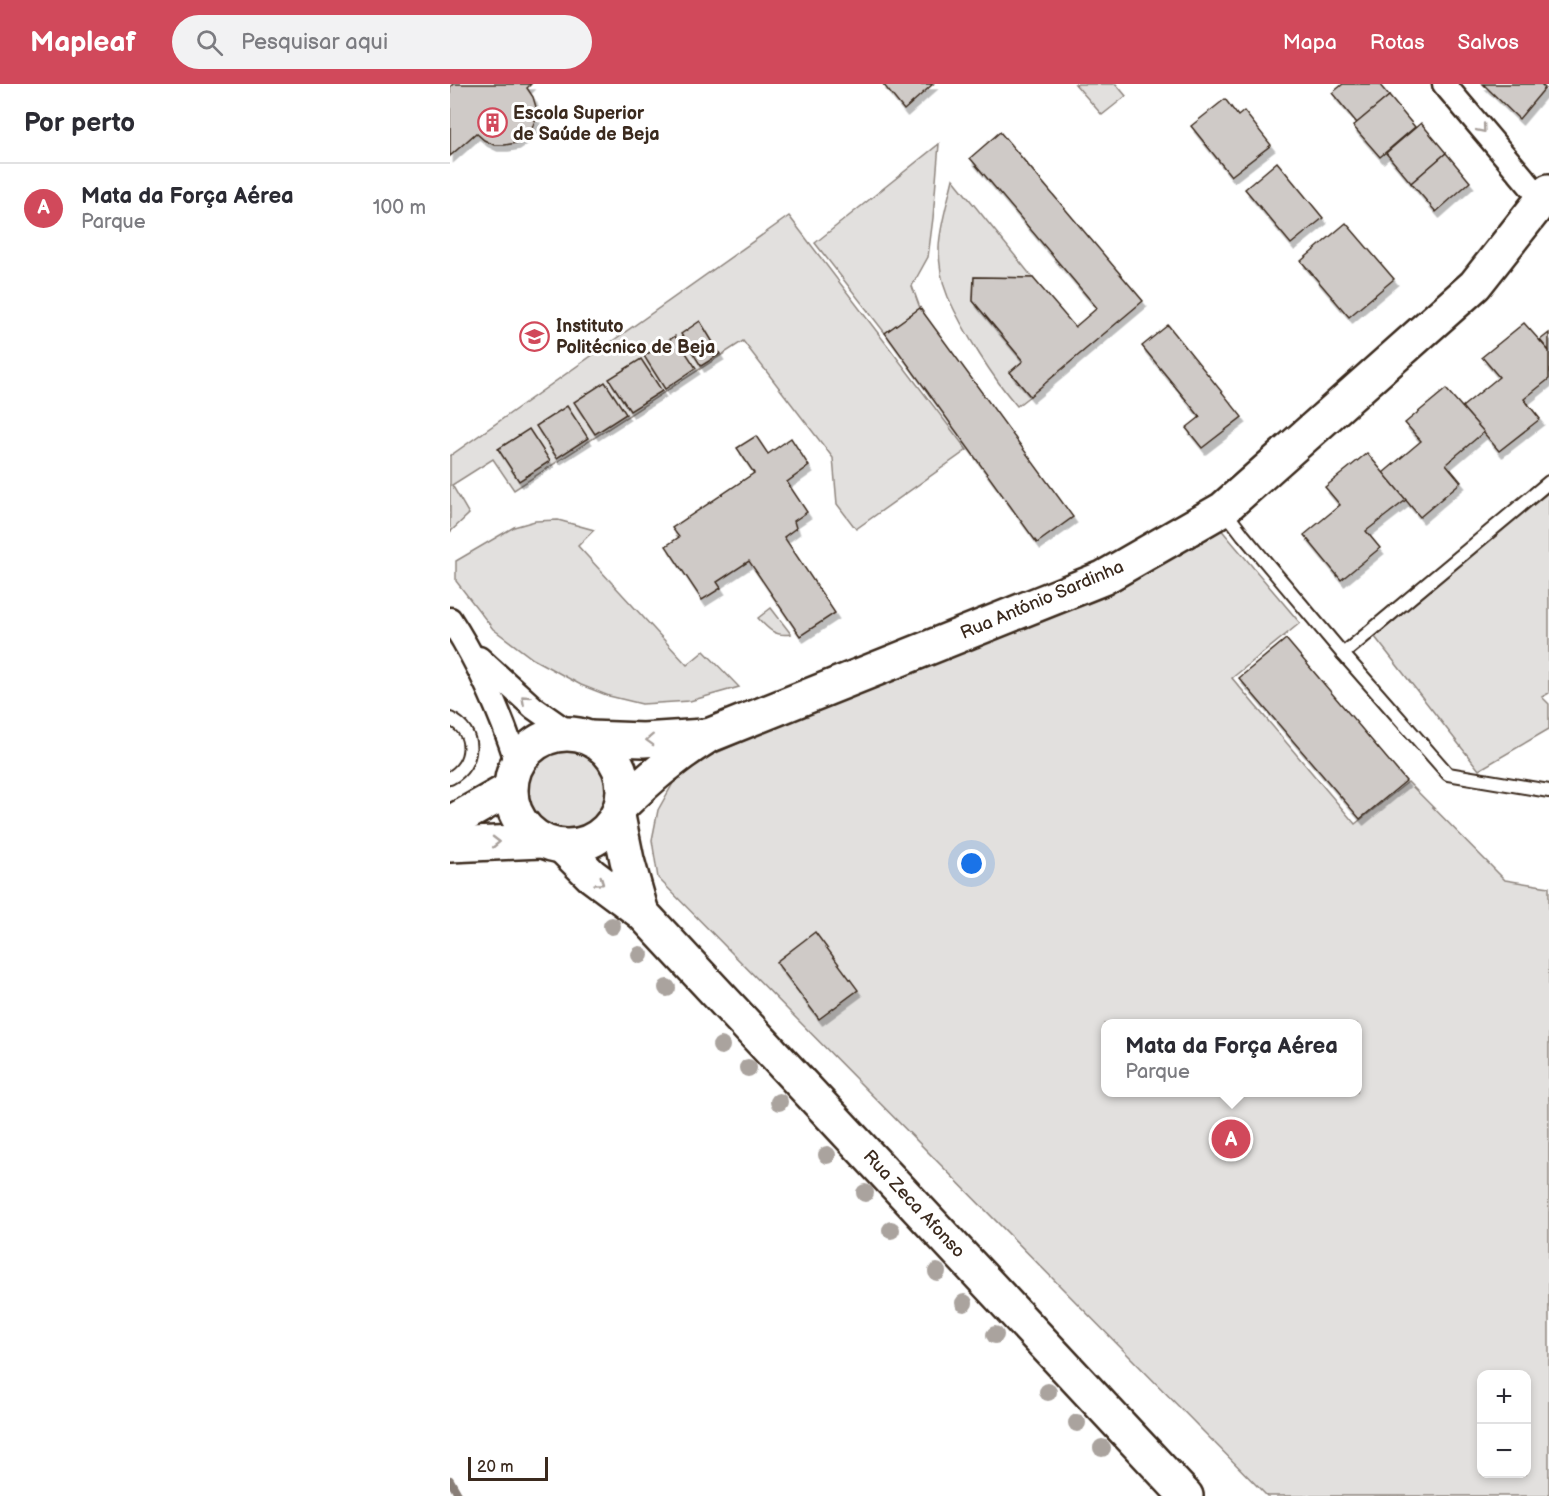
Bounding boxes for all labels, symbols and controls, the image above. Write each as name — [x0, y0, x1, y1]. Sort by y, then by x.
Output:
search box — [172, 15, 592, 69]
text: Mapleaf — [30, 26, 136, 59]
icon: search — [193, 26, 226, 59]
text: Pesquisar aqui — [241, 29, 388, 56]
text: Mapa — [1283, 30, 1337, 55]
text: Rotas — [1370, 30, 1425, 55]
text: Salvos — [1458, 30, 1519, 55]
place label: Escola Superior de Saúde de Beja — [513, 103, 660, 145]
building icon: Escola Superior de Saúde de Beja — [476, 107, 508, 139]
text: Por perto — [24, 108, 135, 139]
one-way arrow — [1475, 122, 1486, 133]
text: Mata da Força Aérea — [81, 183, 294, 210]
text: A — [37, 196, 50, 220]
text: 100 m — [373, 196, 426, 220]
text: Parque — [81, 210, 146, 234]
place label: Instituto Politécnico de Beja — [556, 316, 715, 358]
school or university icon: Instituto Politécnico de Beja — [519, 320, 551, 352]
street label: Rua António Sardinha — [957, 556, 1127, 644]
one-way arrow — [521, 695, 531, 706]
one-way arrow — [646, 734, 655, 746]
one-way arrow — [491, 836, 500, 848]
your location — [957, 849, 986, 878]
one-way arrow — [594, 875, 605, 886]
popup — [1101, 1019, 1362, 1097]
text: Mata da Força Aérea — [1125, 1033, 1338, 1060]
text: Parque — [1125, 1060, 1190, 1084]
pin: A — [1212, 1116, 1250, 1162]
street label: Rua Zeca Afonso — [859, 1146, 969, 1262]
map controls — [1477, 1370, 1531, 1478]
button: + — [1477, 1370, 1531, 1424]
button: − — [1477, 1424, 1531, 1478]
scale bar — [468, 1454, 548, 1482]
text: 20 m — [477, 1458, 513, 1477]

